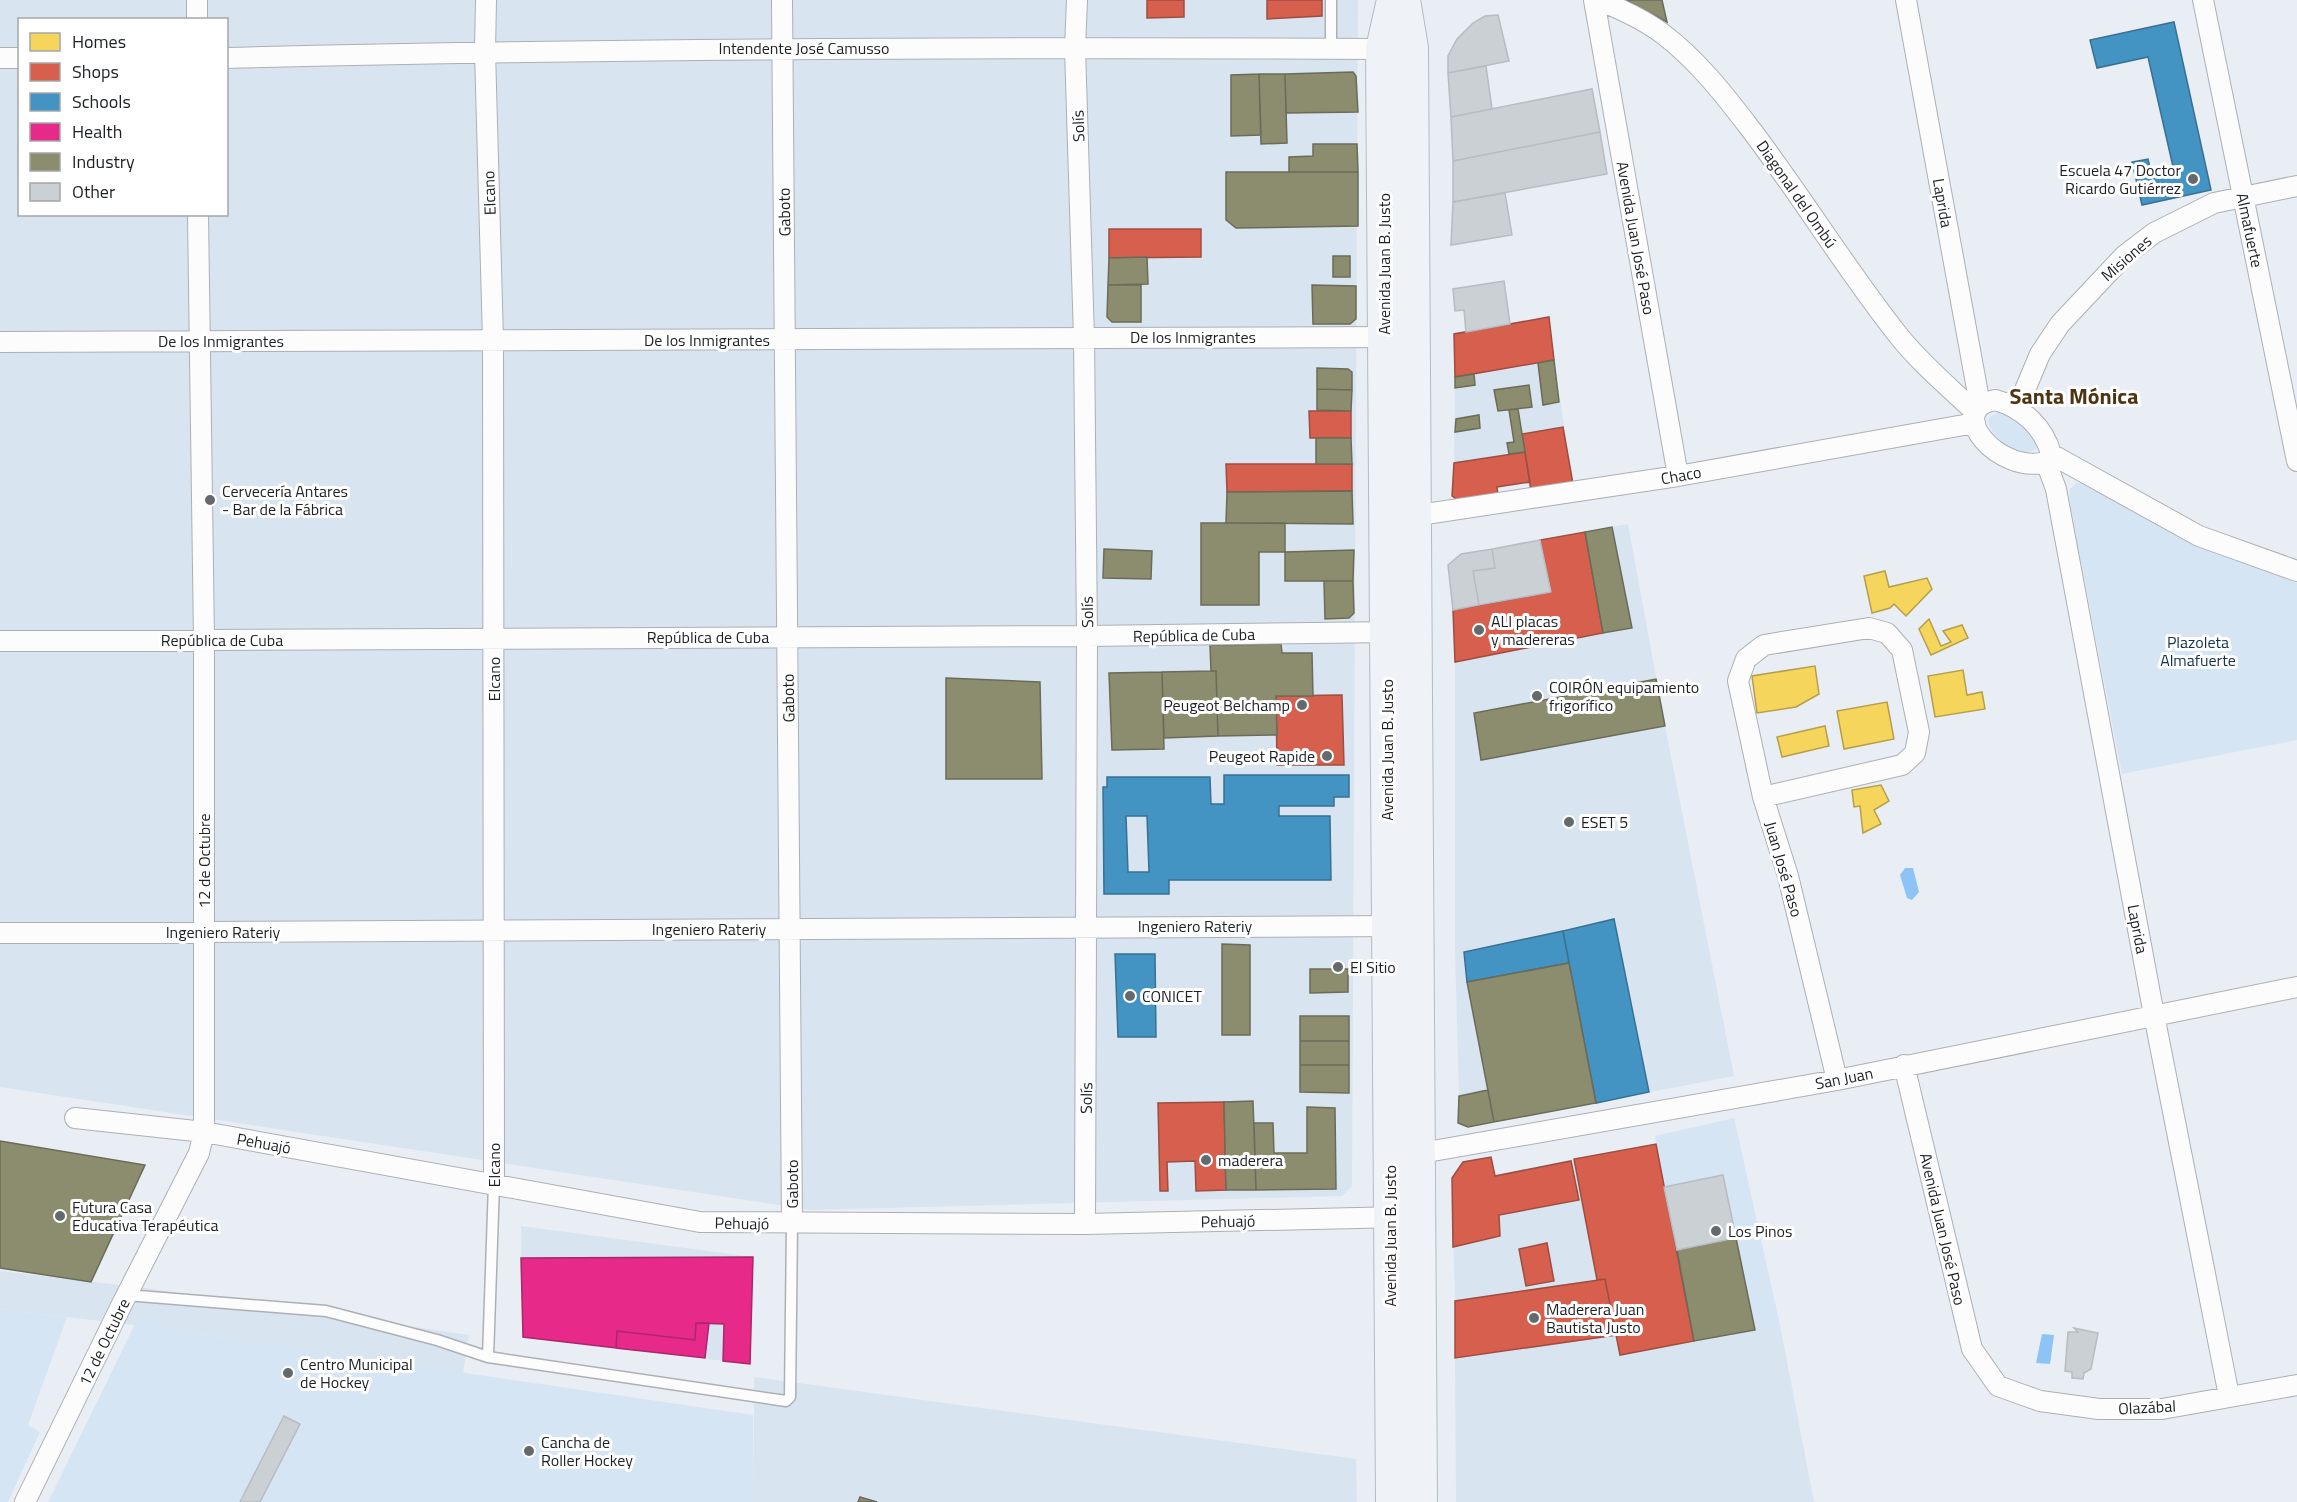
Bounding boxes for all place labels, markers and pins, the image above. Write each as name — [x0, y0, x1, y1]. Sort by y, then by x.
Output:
place label: Escuela 47 Doctor Ricardo Gutiérrez — [2059, 158, 2181, 200]
marker: Escuela 47 Doctor Ricardo Gutiérrez — [2186, 172, 2200, 186]
place label: Cervecería Antares - Bar de la Fábrica — [222, 479, 348, 521]
marker: Cervecería Antares - Bar de la Fábrica — [203, 493, 217, 507]
place label: ALI placas y madereras — [1491, 609, 1575, 651]
marker: ALI placas y madereras — [1472, 623, 1486, 637]
place label: COIRÓN equipamiento frigorífico — [1549, 675, 1699, 717]
marker: COIRÓN equipamiento frigorífico — [1530, 689, 1544, 703]
place label: Peugeot Belchamp — [1163, 693, 1290, 717]
marker: Peugeot Belchamp — [1295, 698, 1309, 712]
place label: Peugeot Rapide — [1209, 744, 1315, 768]
marker: Peugeot Rapide — [1320, 749, 1334, 763]
place label: ESET 5 — [1581, 810, 1628, 834]
marker: ESET 5 — [1562, 815, 1576, 829]
place label: El Sitio — [1350, 955, 1396, 979]
marker: El Sitio — [1331, 960, 1345, 974]
place label: CONICET — [1142, 984, 1202, 1008]
marker: CONICET — [1123, 989, 1137, 1003]
place label: maderera — [1218, 1148, 1283, 1172]
marker: maderera — [1199, 1153, 1213, 1167]
place label: Futura Casa Educativa Terapéutica — [72, 1195, 219, 1237]
marker: Futura Casa Educativa Terapéutica — [53, 1209, 67, 1223]
place label: Los Pinos — [1728, 1219, 1792, 1243]
marker: Los Pinos — [1709, 1224, 1723, 1238]
place label: Maderera Juan Bautista Justo — [1546, 1297, 1644, 1339]
marker: Maderera Juan Bautista Justo — [1527, 1311, 1541, 1325]
place label: Centro Municipal de Hockey — [300, 1352, 413, 1394]
marker: Centro Municipal de Hockey — [281, 1366, 295, 1380]
place label: Cancha de Roller Hockey — [541, 1430, 633, 1472]
marker: Cancha de Roller Hockey — [522, 1444, 536, 1458]

